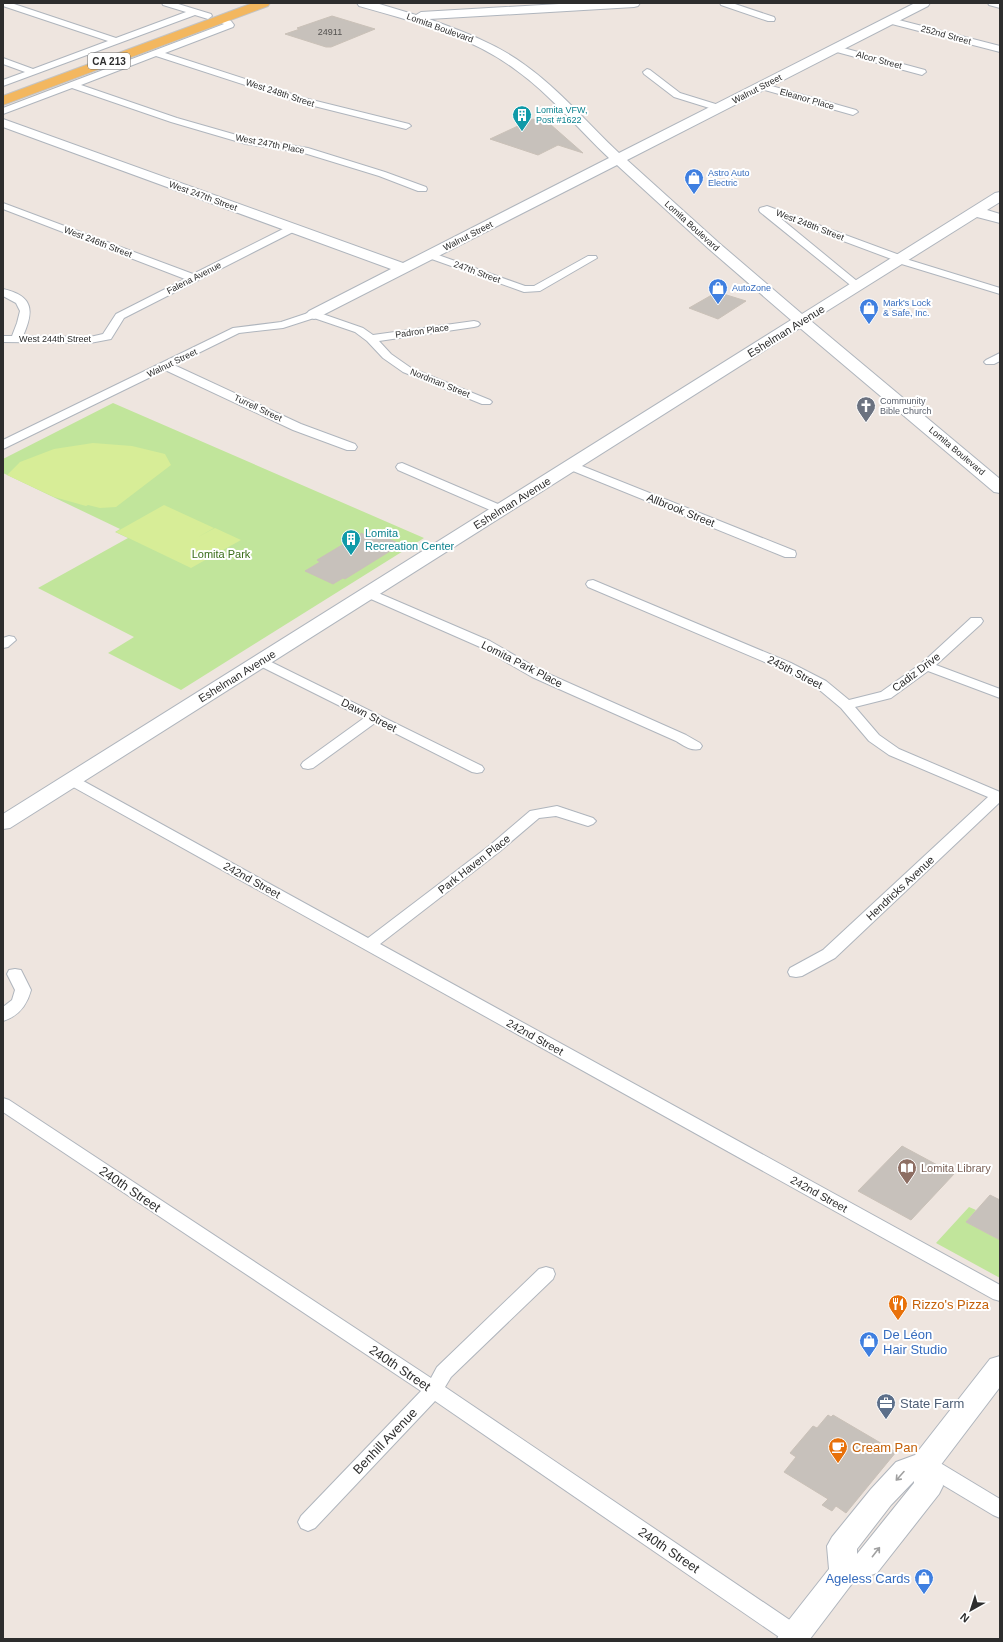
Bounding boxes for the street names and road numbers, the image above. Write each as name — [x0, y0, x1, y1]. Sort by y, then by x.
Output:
street label: Lomita Boulevard — [405, 11, 475, 45]
street label: 252nd Street — [920, 23, 973, 47]
street label: Alcor Street — [855, 49, 903, 71]
road number: CA 213 — [88, 53, 130, 69]
street label: Walnut Street — [731, 72, 784, 106]
street label: West 248th Street — [244, 77, 316, 109]
street label: Eleanor Place — [779, 86, 835, 112]
street label: West 247th Place — [235, 132, 305, 156]
street label: West 247th Street — [168, 179, 239, 213]
street label: Lomita Boulevard — [663, 199, 721, 253]
street label: West 248th Street — [775, 207, 846, 243]
street label: Walnut Street — [442, 219, 495, 253]
street label: West 246th Street — [63, 224, 134, 260]
street label: 247th Street — [452, 259, 502, 285]
street label: Falena Avenue — [165, 260, 223, 296]
street label: Eshelman Avenue — [745, 302, 827, 360]
street label: Padron Place — [395, 322, 449, 340]
street label: West 244th Street — [19, 334, 91, 344]
street label: Walnut Street — [145, 346, 199, 379]
street label: Nordman Street — [409, 366, 472, 400]
street label: Turrell Street — [232, 393, 284, 424]
street label: Lomita Boulevard — [927, 425, 987, 477]
street label: Eshelman Avenue — [471, 474, 553, 532]
street label: Allbrook Street — [645, 491, 717, 529]
street label: Lomita Park Place — [480, 638, 564, 690]
street label: Eshelman Avenue — [196, 647, 278, 705]
street label: Cadiz Drive — [890, 650, 942, 694]
street label: 245th Street — [766, 653, 824, 691]
street label: Dawn Street — [339, 696, 399, 734]
street label: Park Haven Place — [436, 832, 512, 896]
street label: Hendricks Avenue — [864, 853, 936, 923]
street label: 242nd Street — [222, 859, 282, 901]
street label: 242nd Street — [505, 1016, 565, 1058]
street label: 240th Street — [96, 1163, 164, 1215]
street label: 242nd Street — [789, 1173, 849, 1215]
street label: 240th Street — [366, 1342, 434, 1394]
street label: Benhill Avenue — [350, 1405, 420, 1477]
street label: 240th Street — [635, 1524, 703, 1576]

